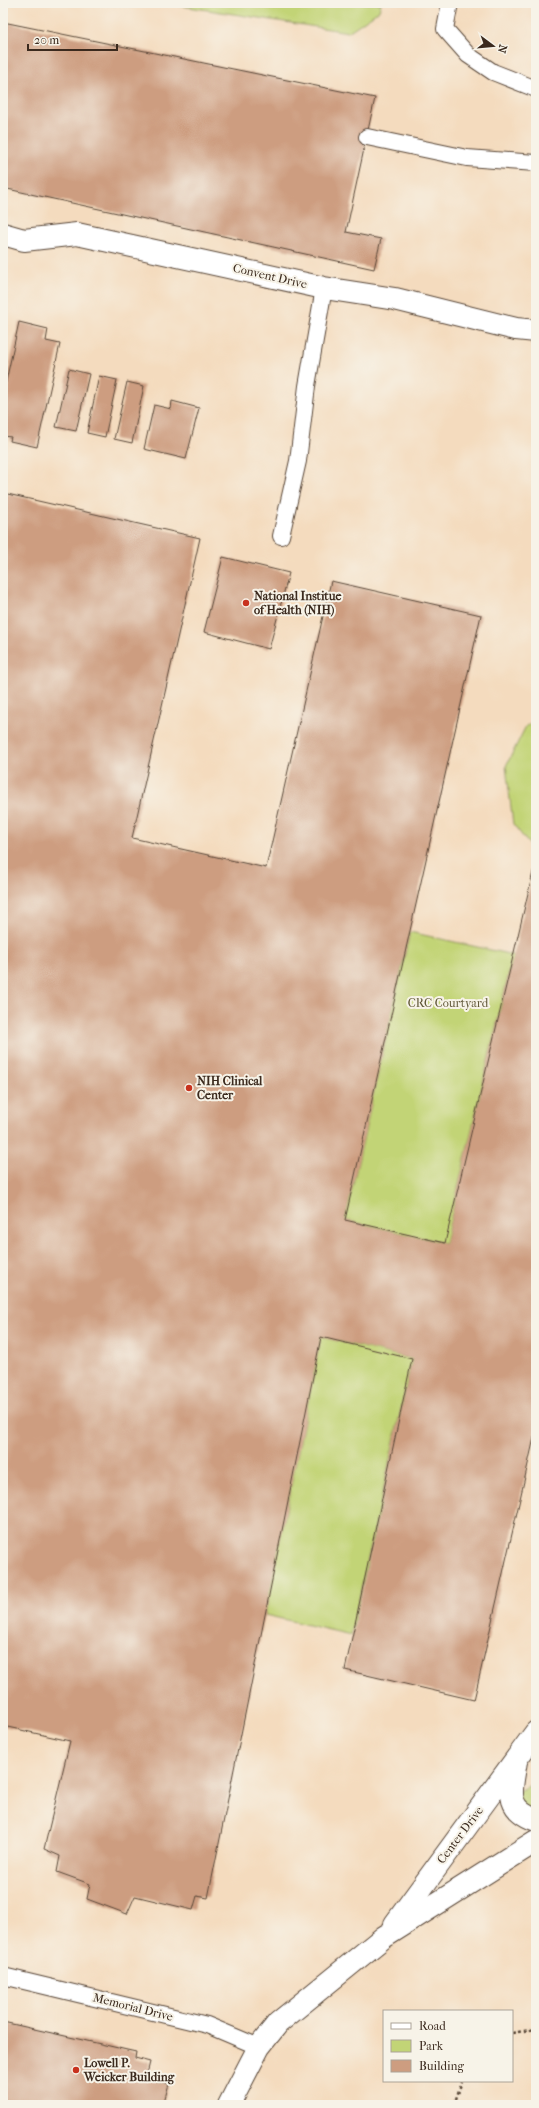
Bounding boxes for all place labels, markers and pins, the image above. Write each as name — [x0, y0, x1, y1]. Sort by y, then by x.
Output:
place label: National Institue of Health (NIH) — [254, 589, 341, 617]
marker: National Institue of Health (NIH) — [241, 598, 251, 608]
place label: NIH Clinical Center — [197, 1074, 263, 1102]
marker: NIH Clinical Center — [184, 1083, 194, 1093]
place label: Lowell P. Weicker Building — [83, 2056, 175, 2085]
marker: Lowell P. Weicker Building — [71, 2065, 81, 2075]

